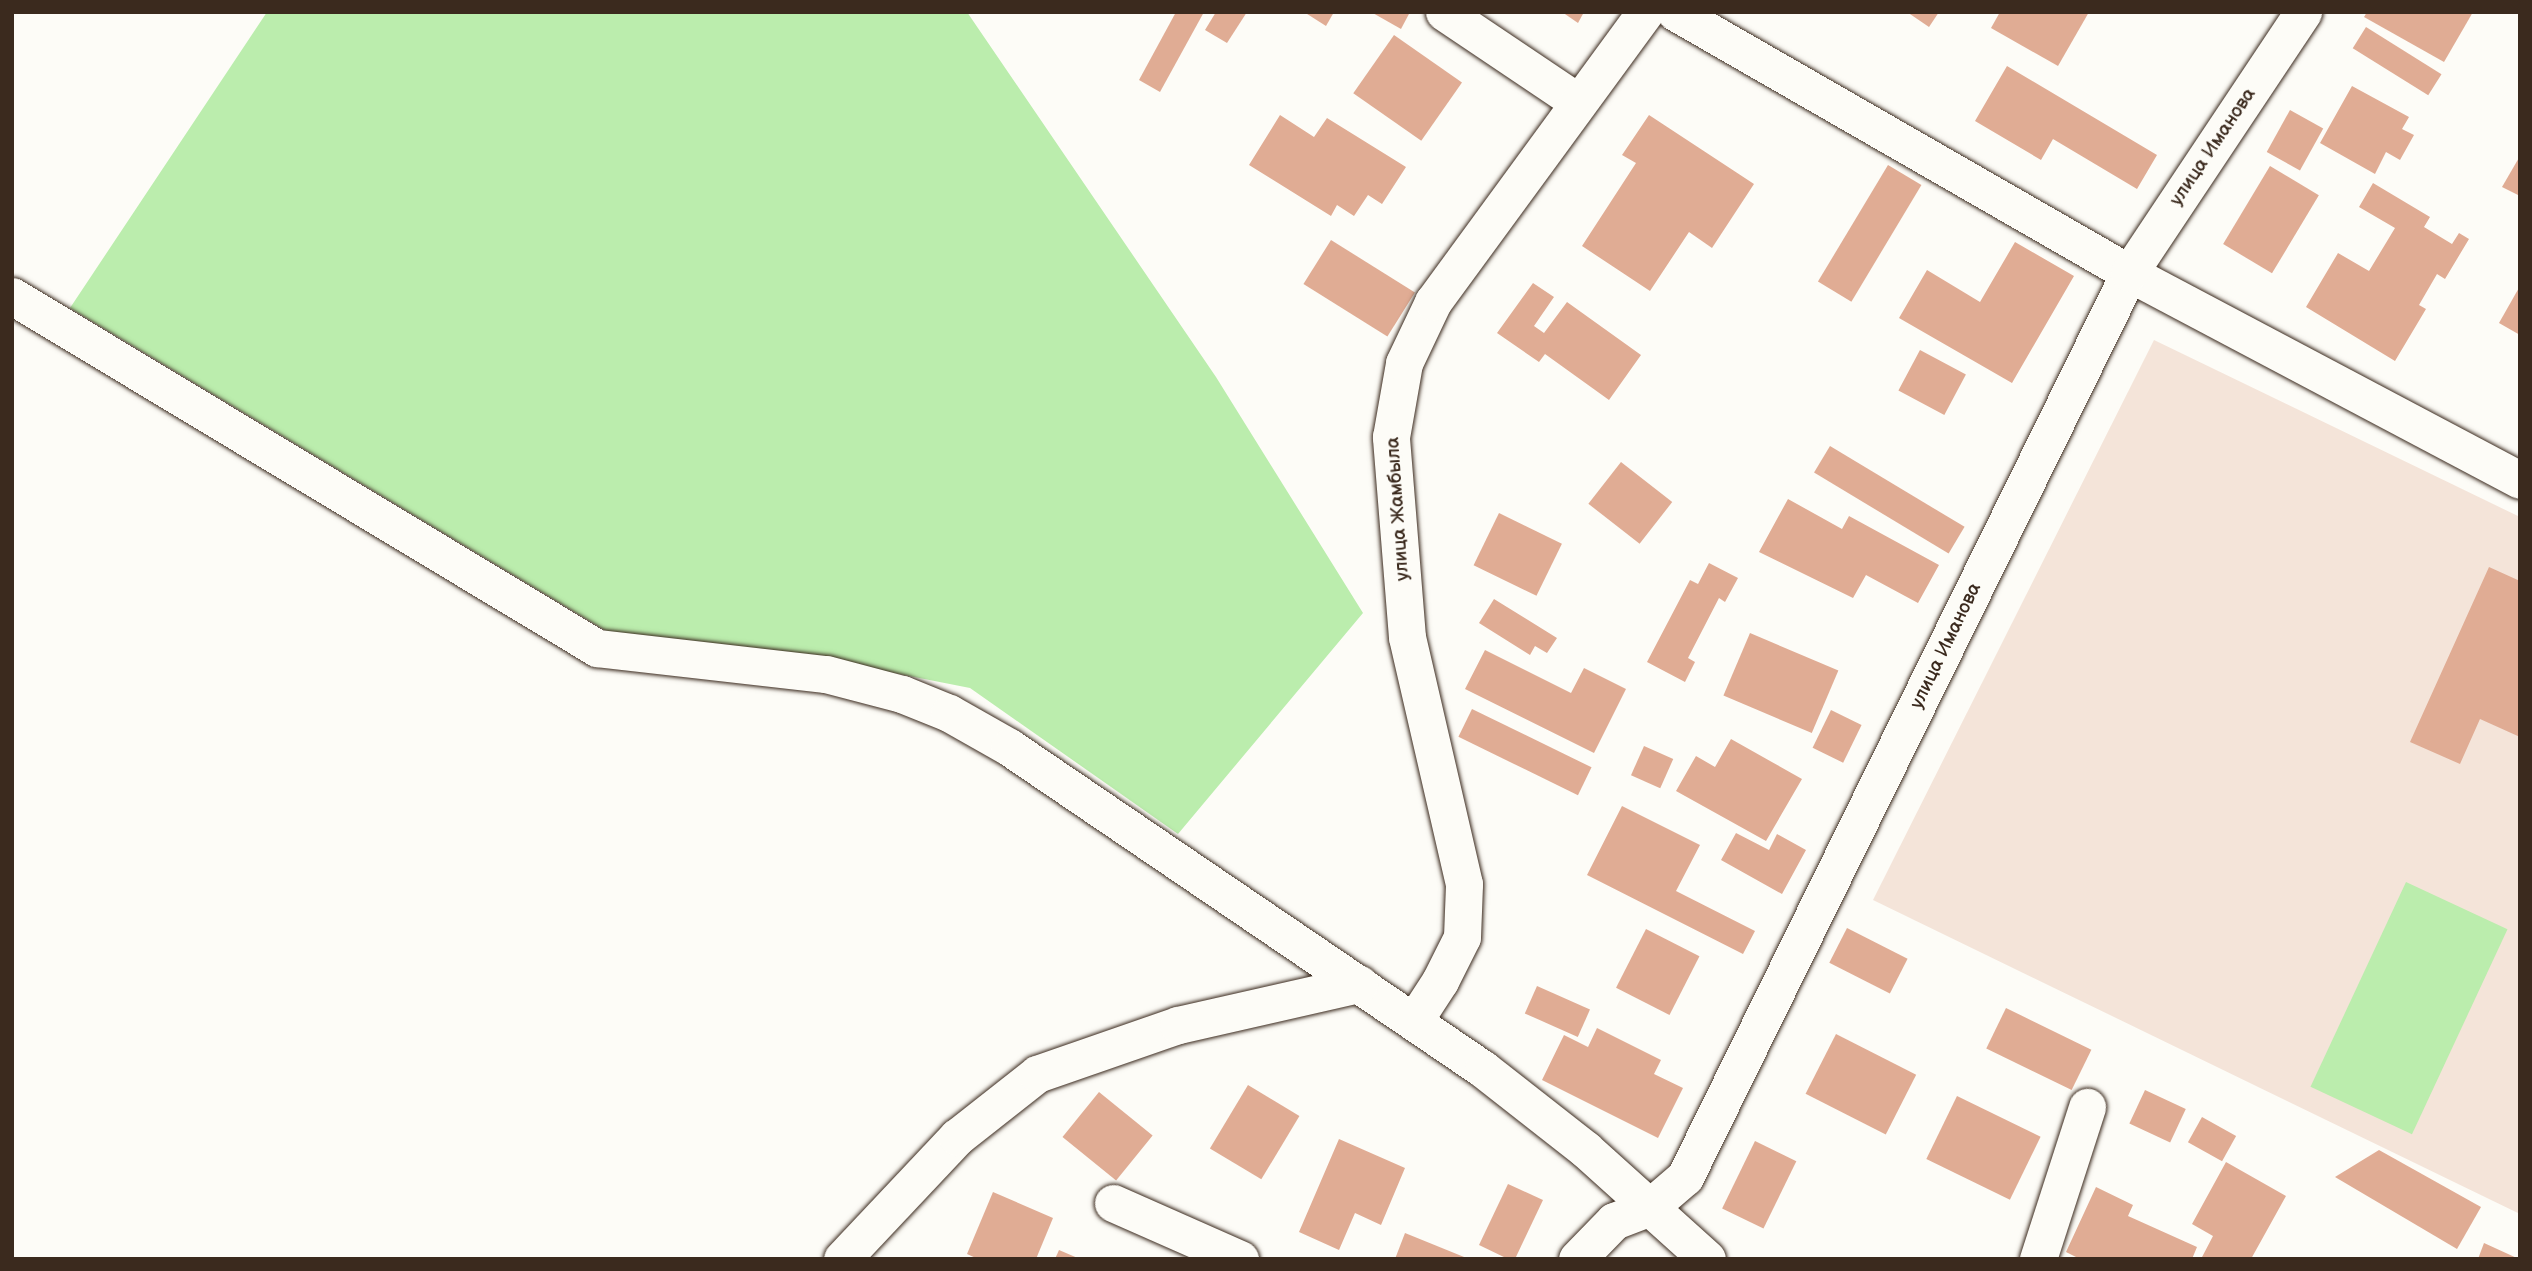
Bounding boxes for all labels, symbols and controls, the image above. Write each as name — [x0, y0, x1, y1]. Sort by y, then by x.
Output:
street label: улица Иманова — [2165, 84, 2261, 210]
street label: улица Жамбыла — [1382, 436, 1414, 582]
street label: улица Иманова — [1906, 579, 1986, 713]

